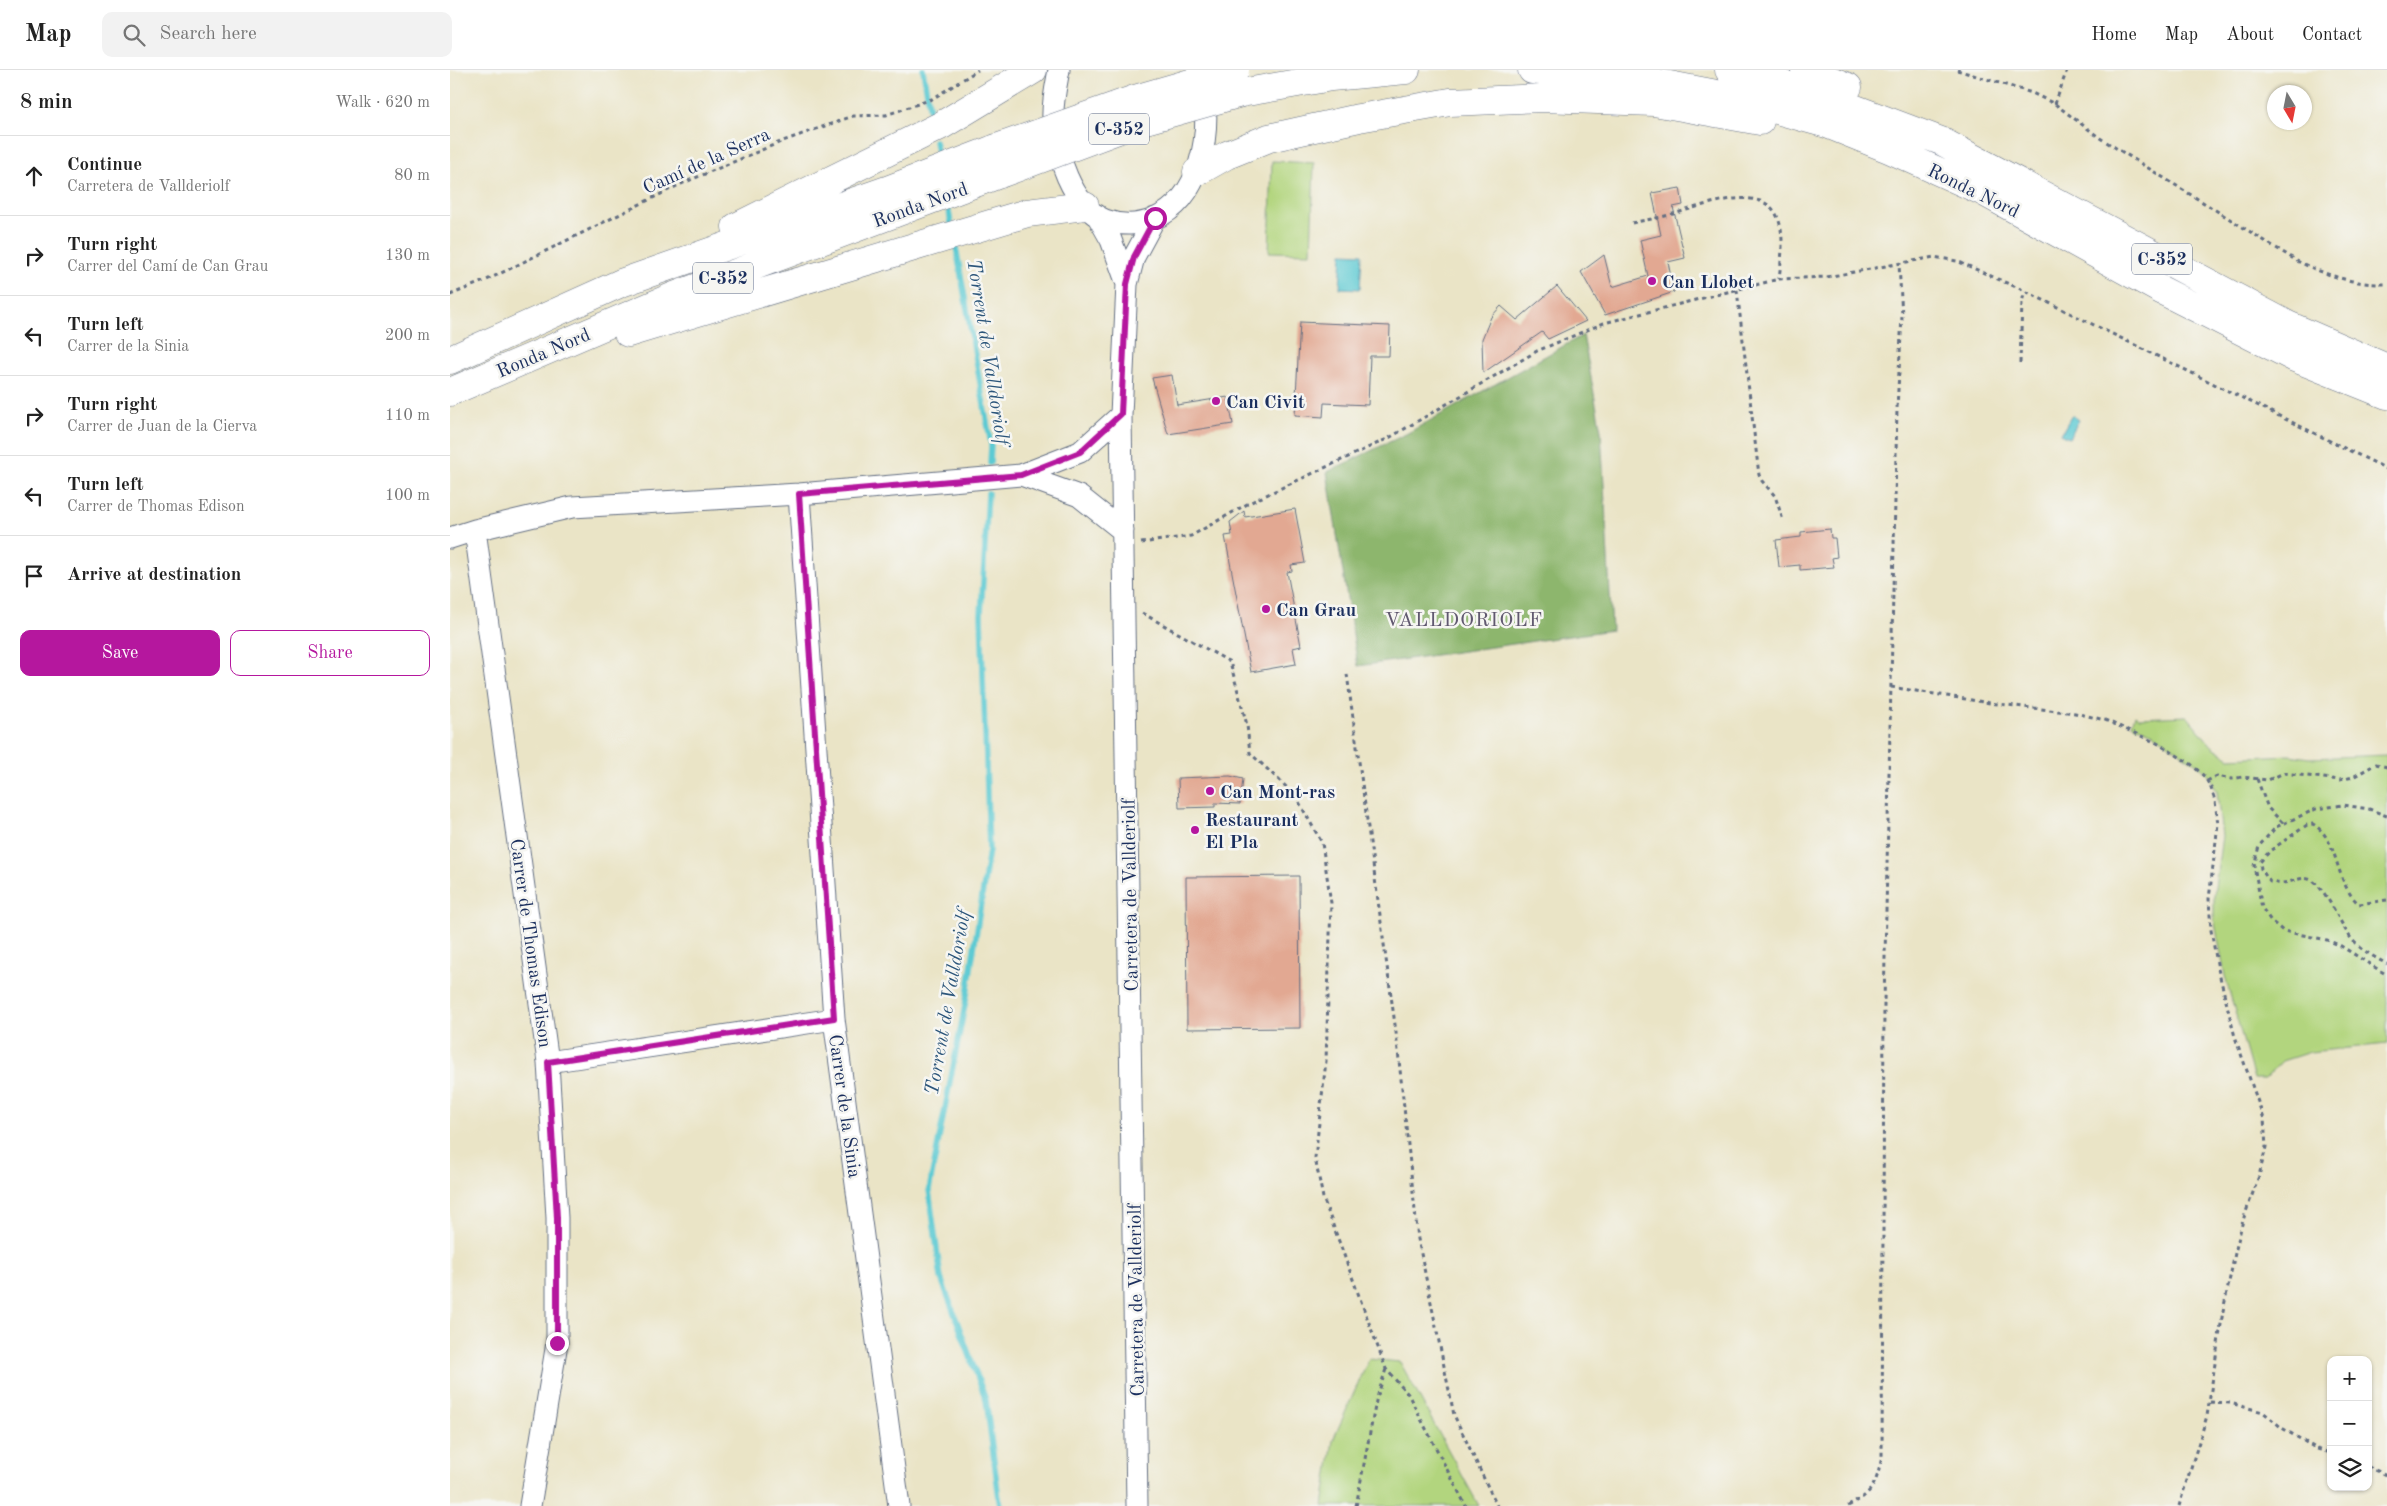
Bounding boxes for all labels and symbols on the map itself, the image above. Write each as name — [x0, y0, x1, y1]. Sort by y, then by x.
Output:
north arrow — [2267, 85, 2312, 130]
road number: C-352 — [1089, 114, 1149, 144]
street label: Camí de la Serra — [641, 126, 774, 199]
street label: Ronda Nord — [1924, 162, 2022, 223]
street label: Ronda Nord — [871, 180, 971, 232]
route start — [1144, 207, 1167, 230]
road number: C-352 — [2132, 243, 2192, 274]
water label: Torrent de Valldoriolf — [962, 258, 1012, 451]
road number: C-352 — [693, 262, 753, 294]
place label: Can Llobet — [1662, 274, 1754, 293]
marker: Can Llobet — [1646, 275, 1658, 287]
street label: Ronda Nord — [494, 326, 594, 383]
place label: Can Civit — [1226, 394, 1305, 413]
marker: Can Civit — [1210, 395, 1222, 407]
place label: Can Grau — [1276, 602, 1356, 621]
marker: Can Grau — [1260, 603, 1272, 615]
district label: VALLDORIOLF — [1385, 611, 1543, 631]
place label: Can Mont-ras — [1220, 784, 1335, 803]
marker: Can Mont-ras — [1204, 785, 1216, 797]
street label: Carretera de Vallderiolf — [1120, 797, 1143, 992]
place label: Restaurant El Pla — [1205, 812, 1298, 853]
marker: Restaurant El Pla — [1189, 824, 1201, 836]
street label: Carrer de Thomas Edison — [505, 838, 554, 1049]
water label: Torrent de Valldoriolf — [923, 904, 976, 1097]
street label: Carrer de la Sinia — [824, 1033, 863, 1180]
street label: Carretera de Vallderiolf — [1126, 1202, 1149, 1397]
route end — [546, 1332, 569, 1355]

